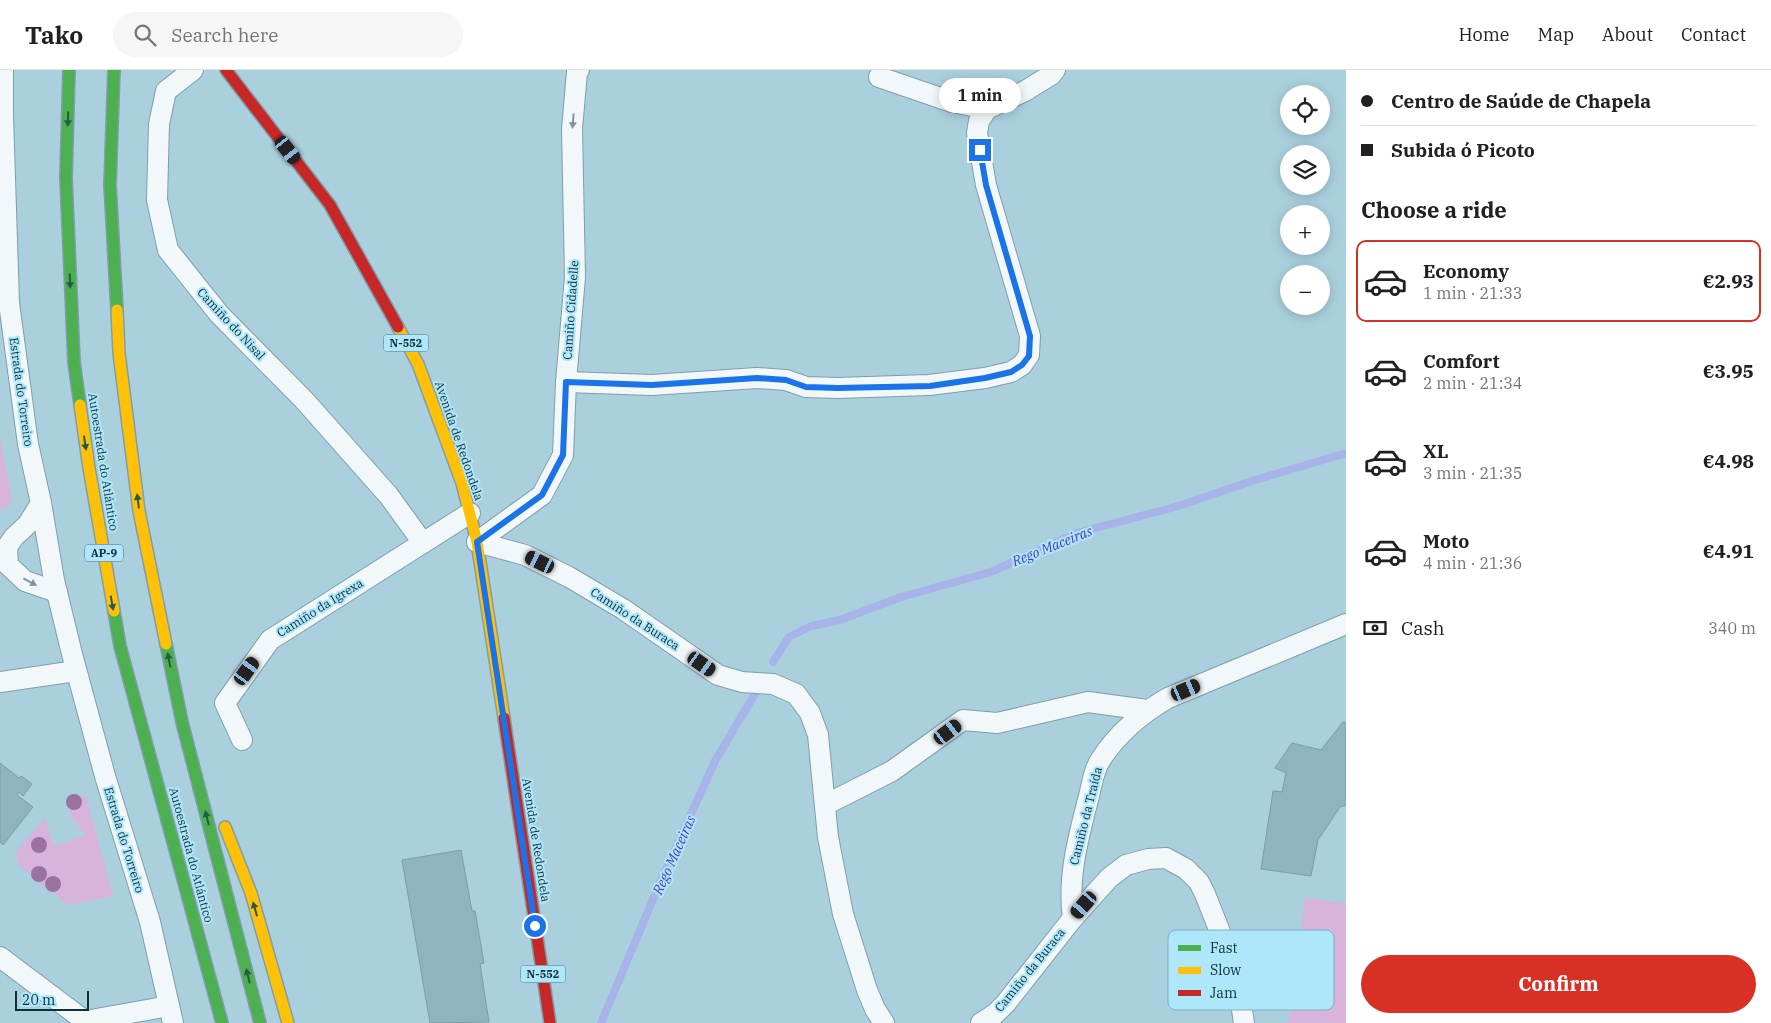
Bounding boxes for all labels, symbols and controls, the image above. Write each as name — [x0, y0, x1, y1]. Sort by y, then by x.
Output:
search box — [113, 12, 463, 57]
text: Tako — [25, 19, 83, 51]
icon: search — [131, 21, 159, 49]
text: Search here — [171, 23, 278, 47]
text: Home — [1458, 23, 1510, 46]
text: Map — [1538, 23, 1574, 46]
text: About — [1602, 23, 1653, 46]
text: Contact — [1681, 23, 1746, 46]
callout: 1 min — [939, 78, 1021, 112]
text: 1 min — [958, 85, 1002, 105]
map controls — [1280, 85, 1330, 315]
button: locate — [1280, 85, 1330, 135]
text: Centro de Saúde de Chapela — [1391, 89, 1651, 113]
one-way arrow — [63, 111, 71, 127]
one-way arrow — [568, 113, 576, 129]
car — [272, 134, 303, 166]
text: Subida ó Picoto — [1391, 138, 1535, 162]
route end — [969, 139, 991, 161]
button: layers — [1280, 145, 1330, 195]
text: Choose a ride — [1361, 195, 1507, 224]
button: + — [1280, 205, 1330, 255]
icon: car — [1363, 259, 1408, 304]
text: Economy — [1423, 259, 1509, 283]
street label: Camiño Cidadelle — [560, 260, 581, 360]
button: − — [1280, 265, 1330, 315]
text: €2.93 — [1703, 269, 1754, 293]
one-way arrow — [67, 273, 75, 289]
text: 1 min · 21:33 — [1423, 283, 1522, 303]
street label: Camiño do Nisal — [194, 285, 269, 363]
road number: N-552 — [384, 334, 428, 352]
street label: Estrada do Torreiro — [6, 336, 37, 448]
icon: car — [1363, 349, 1408, 394]
text: Comfort — [1423, 349, 1500, 373]
text: €3.95 — [1703, 359, 1754, 383]
text: 2 min · 21:34 — [1423, 373, 1522, 393]
street label: Avenida de Redondela — [432, 379, 487, 503]
street label: Autoestrada do Atlántico — [85, 392, 122, 532]
one-way arrow — [81, 435, 89, 451]
icon: car — [1363, 439, 1408, 484]
text: XL — [1423, 439, 1449, 463]
text: €4.98 — [1703, 449, 1754, 473]
text: 3 min · 21:35 — [1423, 463, 1522, 483]
one-way arrow — [134, 493, 142, 509]
water label: Rego Maceiras — [1008, 521, 1095, 571]
icon: car — [1363, 529, 1408, 574]
text: Moto — [1423, 529, 1469, 553]
text: €4.91 — [1703, 539, 1754, 563]
road number: AP-9 — [85, 544, 123, 562]
car — [523, 549, 556, 575]
text: 4 min · 21:36 — [1423, 553, 1522, 573]
street label: Camiño da Igrexa — [274, 575, 366, 640]
one-way arrow — [22, 578, 37, 586]
street label: Camiño da Buraca — [588, 584, 683, 653]
one-way arrow — [109, 595, 117, 611]
icon: cash — [1361, 614, 1389, 642]
text: Cash — [1401, 616, 1445, 640]
text: 340 m — [1708, 618, 1756, 638]
car — [685, 649, 718, 679]
one-way arrow — [165, 653, 173, 668]
car — [232, 654, 261, 688]
car — [1169, 677, 1202, 703]
car — [931, 717, 964, 747]
street label: Camiño da Traída — [1066, 765, 1105, 866]
street label: Avenida de Redondela — [519, 777, 554, 903]
street label: Estrada do Torreiro — [101, 785, 148, 895]
street label: Autoestrada do Atlántico — [166, 786, 217, 924]
one-way arrow — [203, 811, 211, 826]
water label: Rego Maceiras — [648, 812, 700, 898]
car — [1068, 889, 1099, 921]
one-way arrow — [251, 901, 259, 916]
route start — [524, 915, 546, 937]
street label: Camiño da Buraca — [991, 925, 1068, 1015]
legend — [1168, 930, 1334, 1010]
text: Fast — [1210, 939, 1238, 957]
button: Confirm — [1361, 955, 1756, 1013]
text: Slow — [1210, 961, 1241, 979]
road number: N-552 — [520, 966, 566, 982]
one-way arrow — [244, 968, 252, 983]
text: Jam — [1210, 984, 1237, 1002]
scale bar — [15, 988, 89, 1011]
text: 20 m — [22, 991, 55, 1009]

